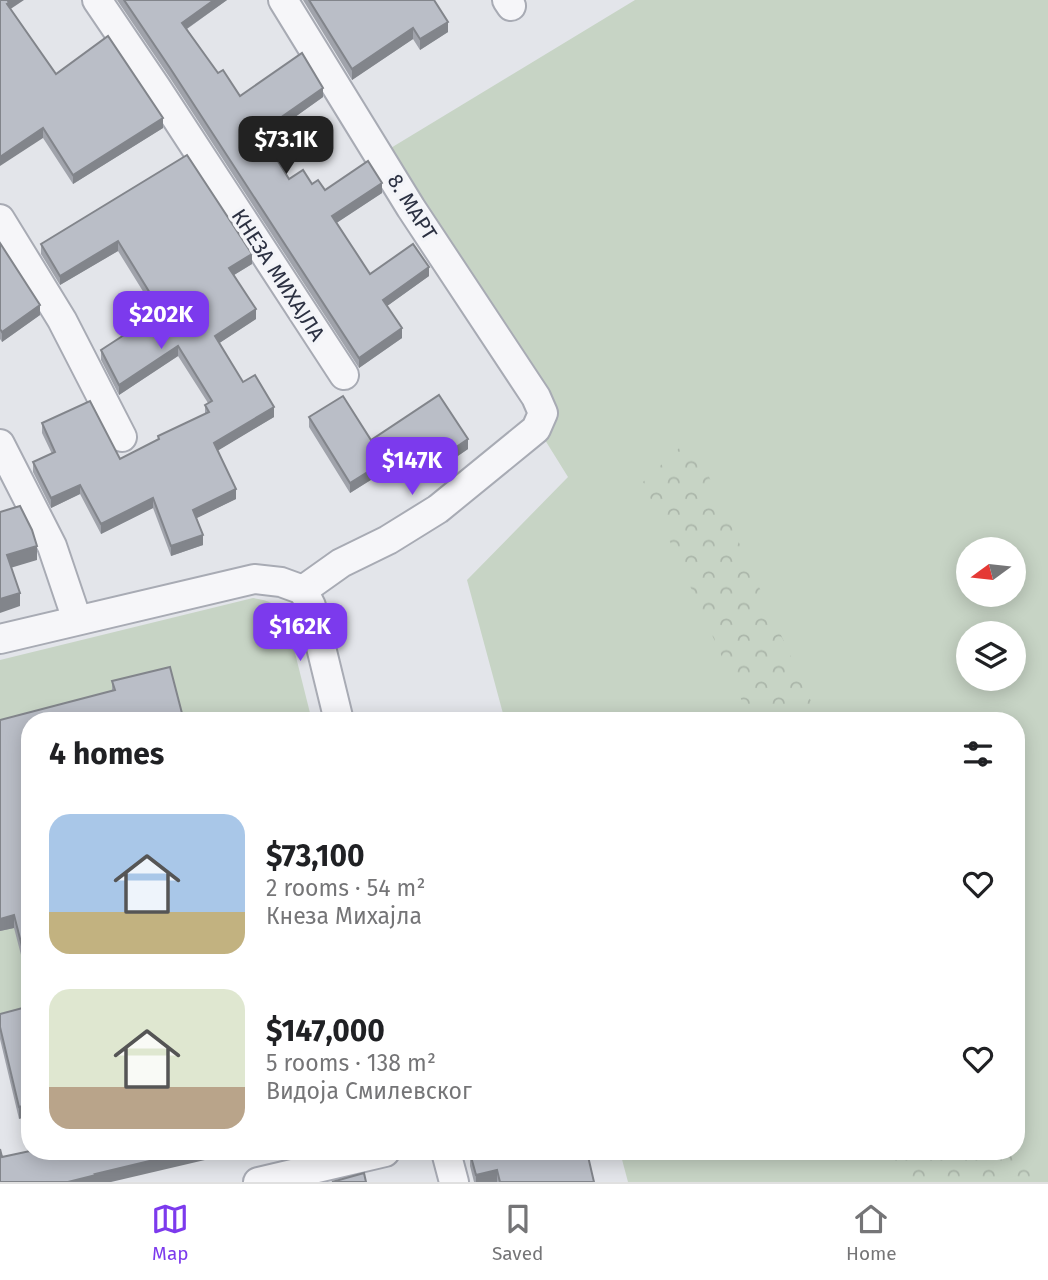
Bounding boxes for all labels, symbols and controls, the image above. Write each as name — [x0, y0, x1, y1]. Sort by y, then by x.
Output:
pin: $73.1K — [229, 116, 343, 176]
text: $73.1K — [254, 125, 318, 153]
street label: 8. МАРТ — [382, 169, 442, 245]
street label: КНЕЗА МИХАЈЛА — [226, 204, 330, 346]
pin: $202K — [112, 292, 210, 351]
text: $202K — [129, 300, 193, 328]
pin: $147K — [363, 438, 461, 497]
text: $147K — [382, 446, 442, 474]
north arrow — [956, 537, 1026, 607]
map controls — [956, 537, 1026, 691]
pin: $162K — [251, 604, 349, 663]
text: $162K — [269, 612, 331, 640]
button: layers — [956, 621, 1026, 691]
icon: filters — [959, 735, 997, 773]
text: 4 homes — [49, 736, 164, 772]
text: $73,100 — [266, 838, 365, 874]
icon: home — [105, 842, 189, 926]
icon: heart — [959, 865, 997, 903]
text: 2 rooms · 54 m² — [266, 874, 425, 902]
text: Кнеза Михајла — [266, 902, 422, 930]
text: $147,000 — [266, 1013, 385, 1049]
icon: home — [105, 1017, 189, 1101]
icon: heart — [959, 1040, 997, 1078]
text: 5 rooms · 138 m² — [266, 1049, 436, 1077]
text: Видоја Смилевског — [266, 1077, 472, 1105]
tab: Map — [151, 1200, 189, 1265]
tab: Saved — [492, 1200, 543, 1265]
tab: Home — [846, 1200, 897, 1265]

